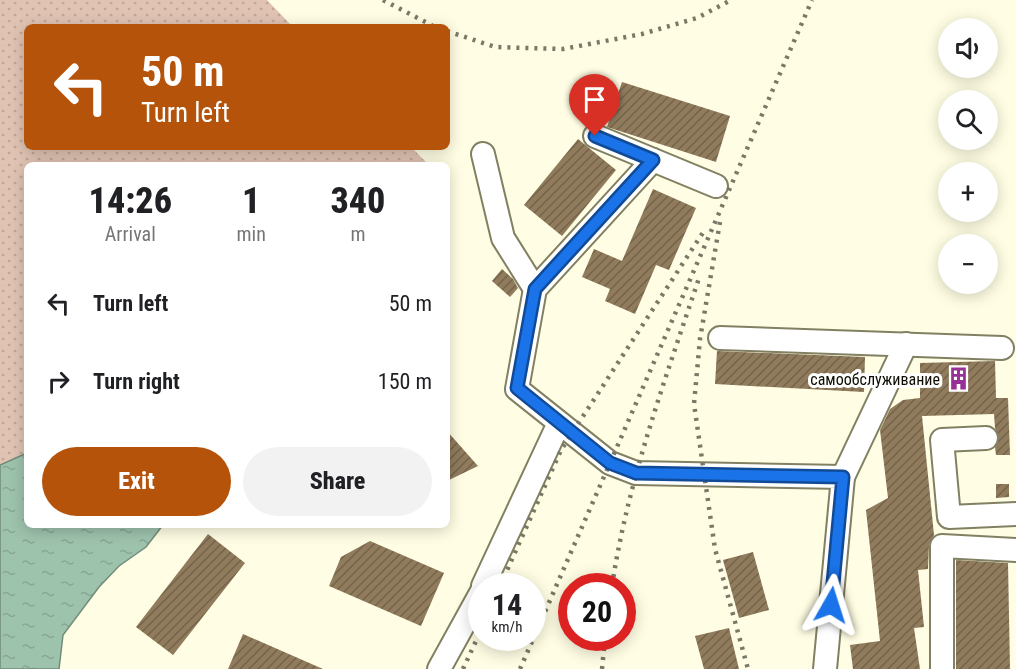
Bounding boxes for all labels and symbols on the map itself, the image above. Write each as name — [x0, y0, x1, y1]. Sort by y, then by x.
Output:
pin — [569, 74, 620, 136]
building icon: самообслуживание — [945, 366, 971, 392]
place label: самообслуживание — [810, 370, 940, 389]
speed limit sign: 20 — [558, 573, 636, 651]
position arrow — [799, 573, 863, 637]

